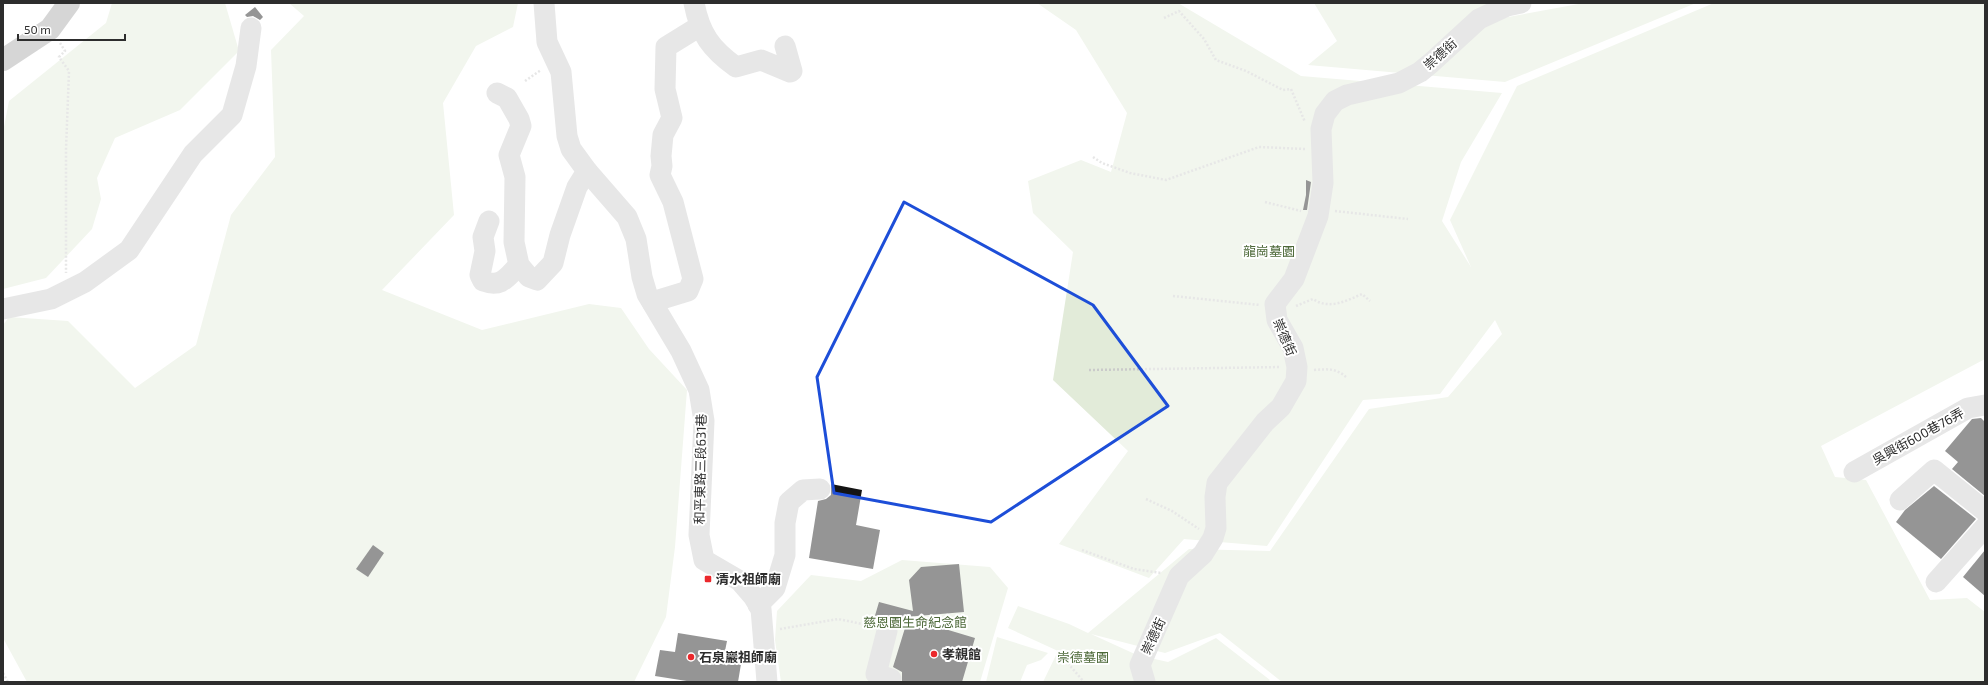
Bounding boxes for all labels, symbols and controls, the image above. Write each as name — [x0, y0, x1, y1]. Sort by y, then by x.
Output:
scale bar — [18, 16, 125, 42]
text: 50 m — [24, 22, 51, 36]
street label: 崇德街 — [1420, 35, 1460, 73]
park label: 龍崗墓園 — [1243, 243, 1295, 259]
street label: 崇德街 — [1270, 316, 1300, 358]
street label: 吳興街600巷76弄 — [1869, 404, 1967, 468]
street label: 和平東路三段631巷 — [691, 413, 709, 525]
place label: 清水祖師廟 — [716, 571, 781, 587]
marker: 清水祖師廟 — [703, 574, 713, 584]
park label: 慈恩園生命紀念館 — [863, 614, 967, 630]
street label: 崇德街 — [1138, 615, 1168, 657]
place label: 孝親館 — [942, 646, 981, 662]
place label: 石泉巖祖師廟 — [699, 649, 777, 665]
marker: 孝親館 — [929, 649, 939, 659]
park label: 崇德墓園 — [1057, 649, 1109, 665]
marker: 石泉巖祖師廟 — [686, 652, 696, 662]

